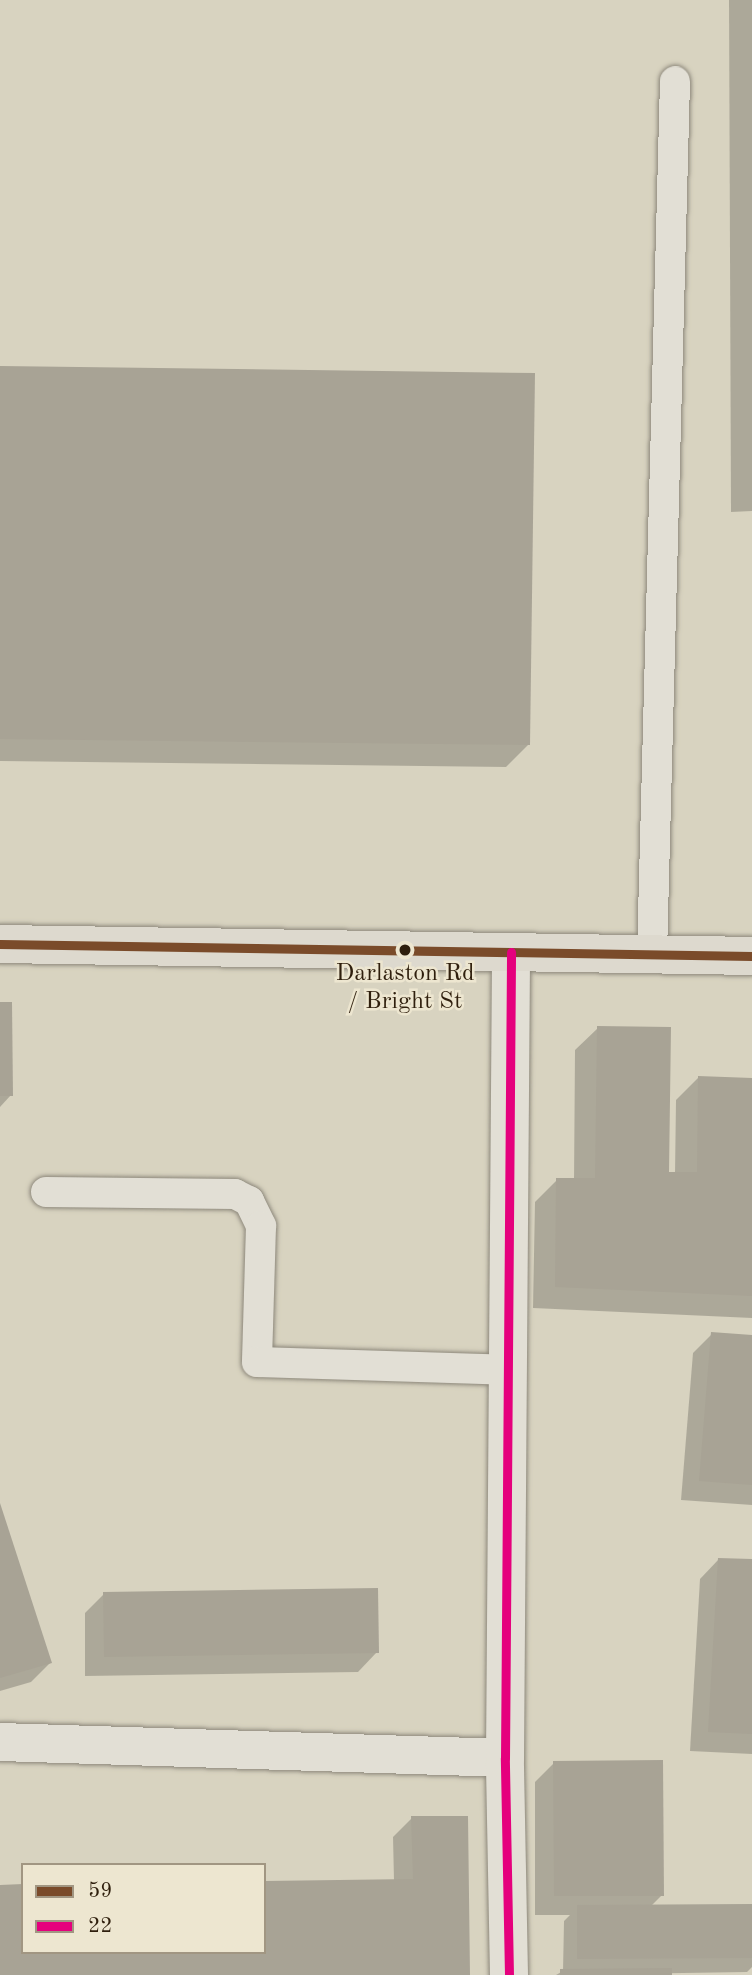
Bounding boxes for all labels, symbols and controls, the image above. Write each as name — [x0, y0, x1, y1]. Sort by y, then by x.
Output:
marker: Darlaston Rd / Bright St — [398, 943, 412, 957]
place label: Darlaston Rd / Bright St — [336, 961, 474, 1017]
legend — [21, 1863, 266, 1954]
text: 59 — [88, 1881, 112, 1902]
text: 22 — [88, 1916, 112, 1937]

